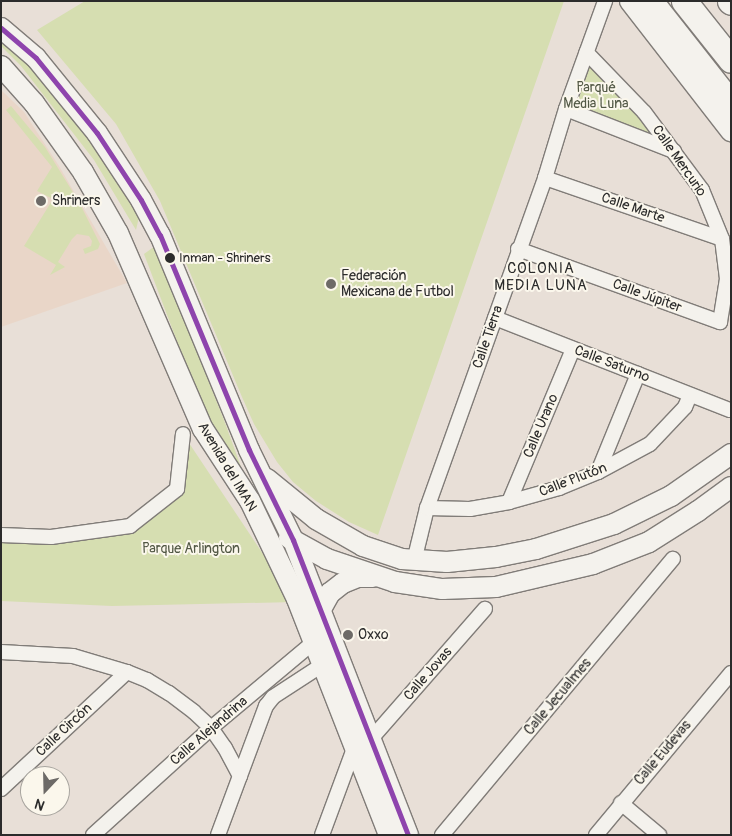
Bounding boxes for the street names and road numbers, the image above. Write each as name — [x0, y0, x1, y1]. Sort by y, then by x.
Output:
street label: Calle Mercurio — [648, 122, 710, 200]
street label: Calle Marte — [599, 189, 667, 227]
street label: Calle Júpiter — [610, 276, 684, 316]
street label: Calle Tierra — [469, 303, 507, 371]
street label: Calle Saturno — [572, 342, 652, 386]
street label: Calle Urano — [520, 391, 562, 461]
street label: Avenida del IMAN — [194, 419, 260, 515]
street label: Calle Plutón — [537, 459, 609, 501]
street label: Calle Jovas — [400, 644, 456, 704]
street label: Calle Jecualmes — [521, 655, 595, 739]
street label: Calle Alejandrina — [167, 693, 251, 769]
street label: Calle Circón — [32, 700, 96, 760]
street label: Calle Eudevas — [631, 717, 695, 789]

